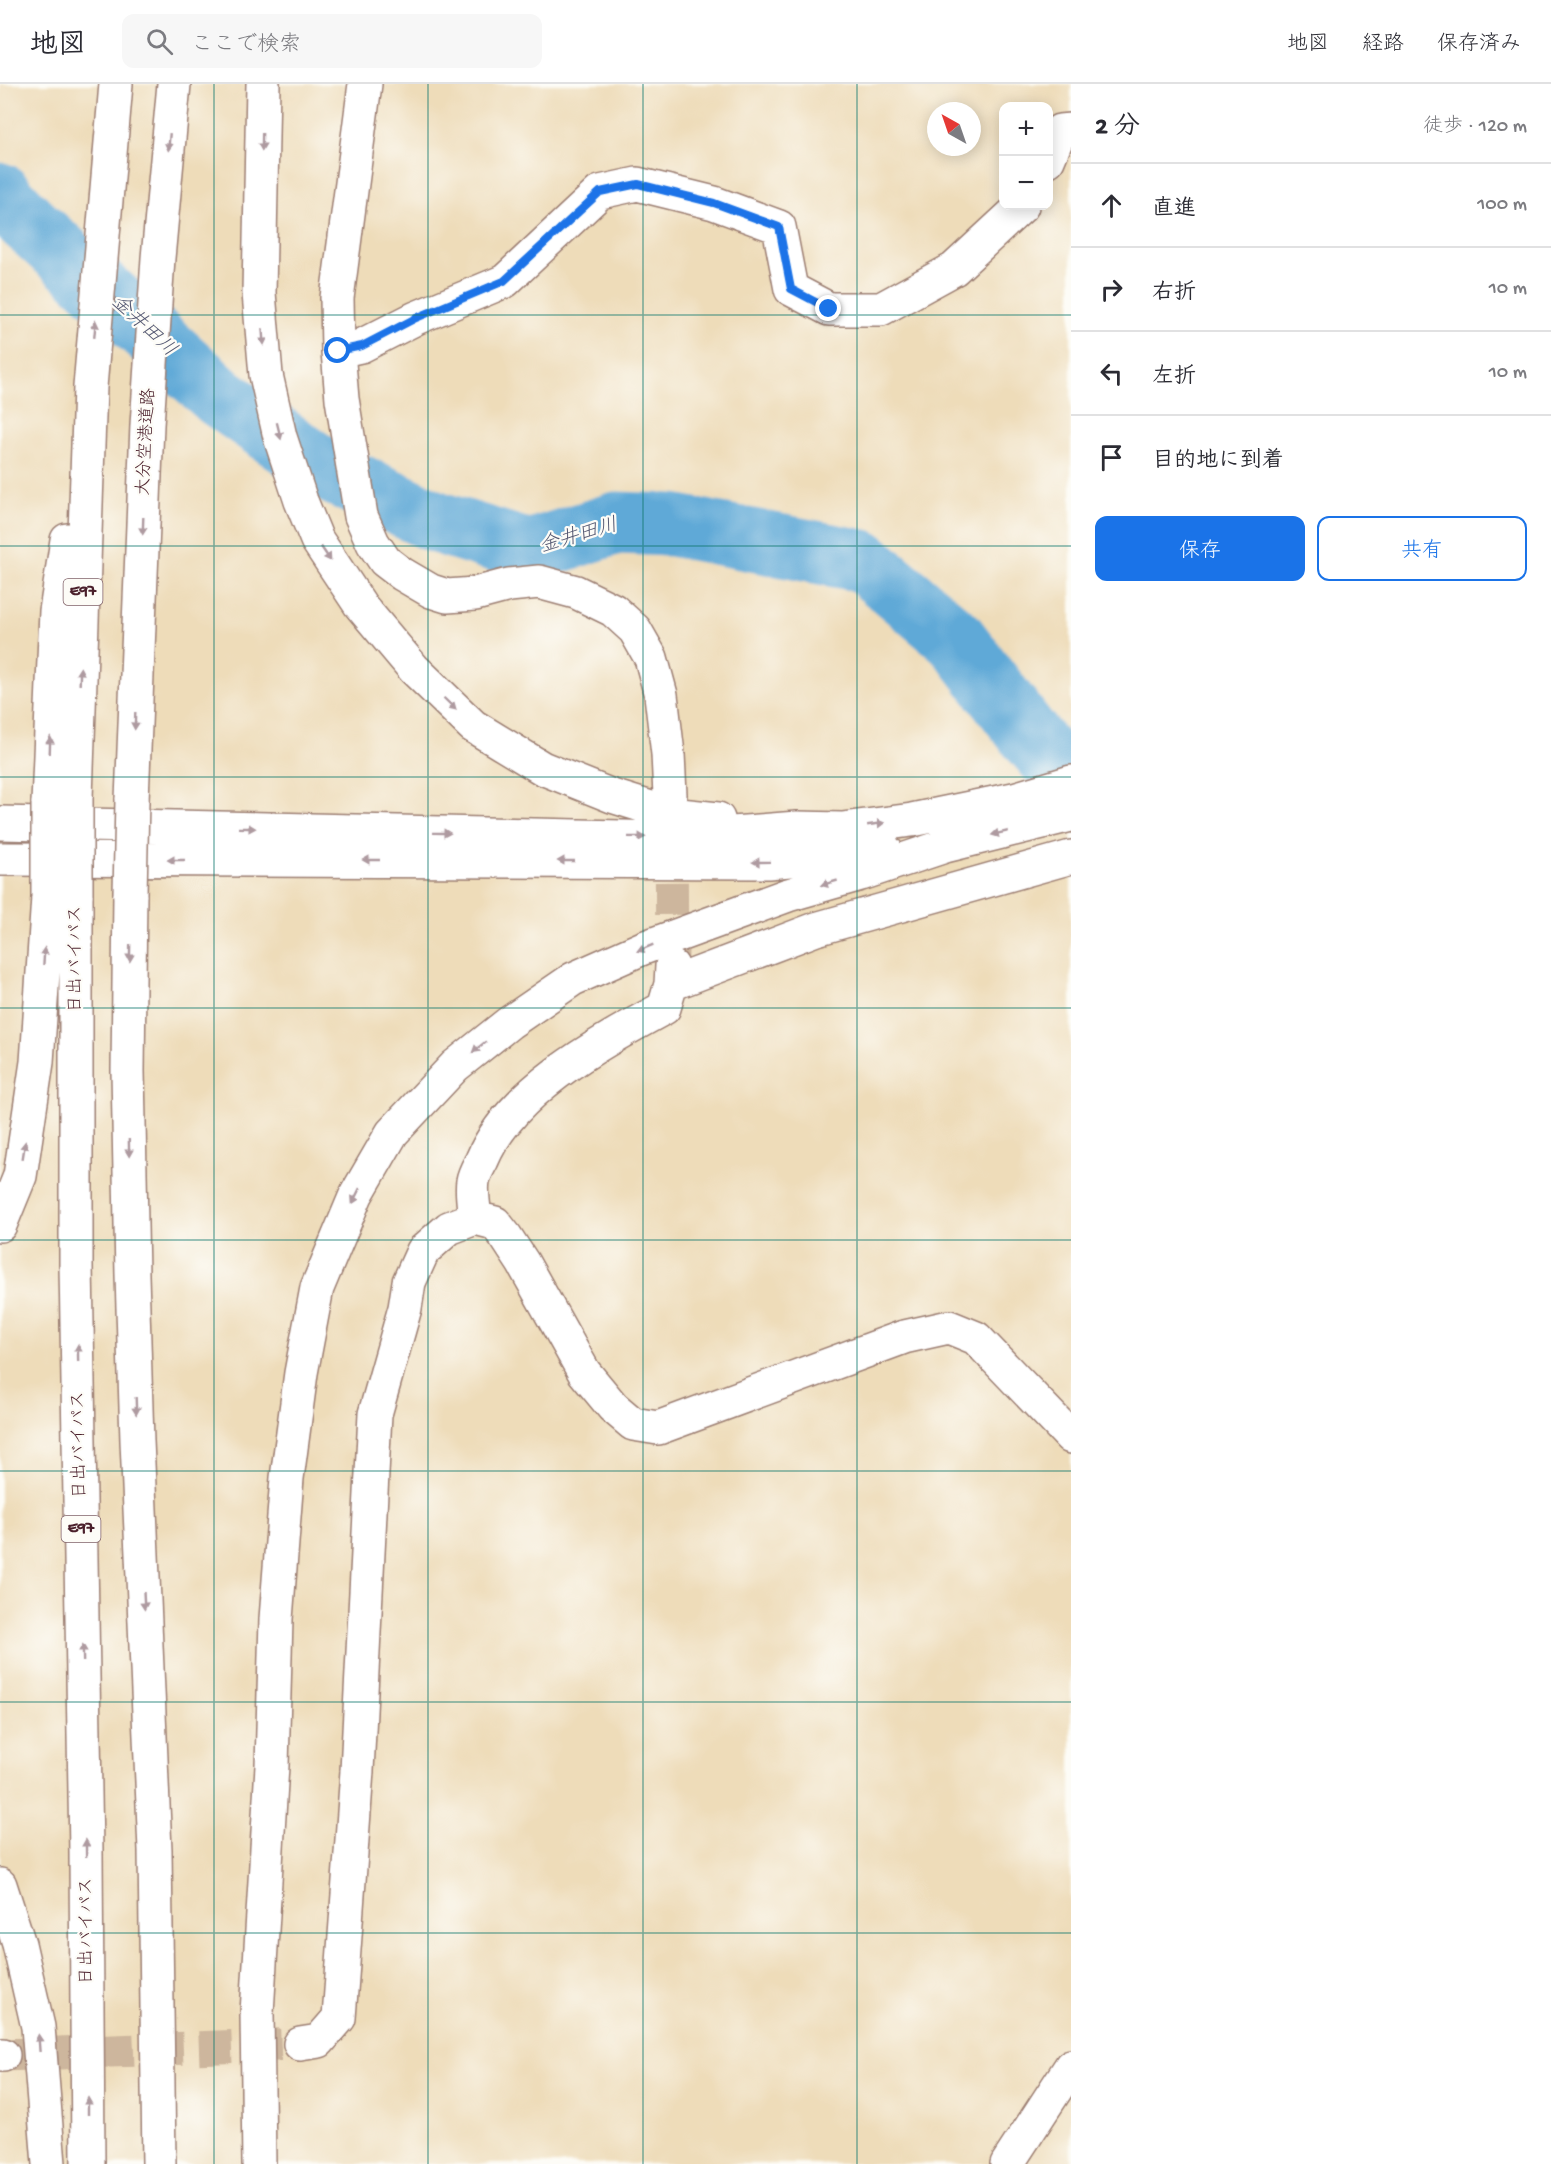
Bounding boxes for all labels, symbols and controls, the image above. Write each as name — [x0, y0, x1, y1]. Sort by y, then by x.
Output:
search box — [122, 14, 542, 68]
icon: search — [143, 25, 176, 58]
text: 地図 — [30, 30, 86, 63]
text: ここで検索 — [191, 33, 301, 59]
text: 地図 — [1287, 33, 1329, 58]
text: 経路 — [1362, 33, 1404, 58]
text: 保存済み — [1437, 33, 1521, 58]
north arrow — [927, 102, 981, 156]
map controls — [999, 102, 1053, 210]
button: + — [999, 102, 1053, 156]
text: 2 分 — [1095, 113, 1140, 144]
text: 徒歩 · 120 m — [1423, 116, 1527, 139]
one-way arrow — [164, 133, 174, 152]
one-way arrow — [257, 133, 267, 152]
button: − — [999, 156, 1053, 210]
icon: ahead — [1095, 189, 1128, 222]
text: 100 m — [1477, 194, 1527, 217]
text: 直進 — [1152, 197, 1196, 223]
icon: right — [1095, 273, 1128, 306]
text: 10 m — [1489, 278, 1527, 301]
text: 右折 — [1152, 281, 1196, 307]
water label: 金井田川 — [106, 290, 181, 363]
route end — [815, 295, 841, 321]
one-way arrow — [90, 319, 100, 338]
one-way arrow — [258, 328, 267, 347]
route start — [324, 337, 350, 363]
icon: left — [1095, 357, 1128, 390]
text: 10 m — [1489, 362, 1527, 385]
text: 左折 — [1152, 365, 1196, 391]
street label: 大分空港道路 — [133, 387, 160, 496]
one-way arrow — [275, 423, 284, 441]
icon: arrive — [1095, 441, 1128, 474]
text: 目的地に到着 — [1152, 449, 1284, 475]
water label: 金井田川 — [537, 513, 621, 559]
one-way arrow — [139, 516, 148, 535]
button: 保存 — [1095, 516, 1305, 581]
button: 共有 — [1317, 516, 1527, 581]
one-way arrow — [320, 545, 332, 561]
road number: E97 — [64, 579, 103, 605]
one-way arrow — [75, 667, 85, 686]
one-way arrow — [442, 696, 456, 710]
one-way arrow — [131, 711, 140, 730]
one-way arrow — [46, 736, 55, 755]
one-way arrow — [867, 820, 886, 829]
one-way arrow — [238, 824, 257, 833]
one-way arrow — [433, 828, 452, 838]
one-way arrow — [990, 829, 1009, 838]
one-way arrow — [628, 833, 647, 842]
one-way arrow — [167, 855, 186, 865]
one-way arrow — [362, 856, 381, 865]
one-way arrow — [557, 856, 576, 866]
one-way arrow — [752, 857, 771, 867]
one-way arrow — [820, 879, 838, 888]
street label: 日出バイパス — [65, 905, 87, 1013]
one-way arrow — [125, 943, 134, 962]
one-way arrow — [636, 943, 654, 953]
one-way arrow — [40, 946, 49, 965]
one-way arrow — [471, 1040, 486, 1053]
one-way arrow — [125, 1138, 134, 1157]
one-way arrow — [19, 1140, 28, 1159]
one-way arrow — [351, 1187, 361, 1205]
one-way arrow — [73, 1343, 83, 1362]
street label: 日出バイパス — [68, 1391, 91, 1499]
one-way arrow — [131, 1396, 140, 1415]
road number: E97 — [62, 1516, 100, 1542]
one-way arrow — [139, 1591, 149, 1610]
one-way arrow — [78, 1643, 88, 1662]
one-way arrow — [81, 1838, 91, 1857]
street label: 日出バイパス — [76, 1877, 98, 1985]
one-way arrow — [34, 2033, 44, 2052]
one-way arrow — [83, 2096, 93, 2115]

